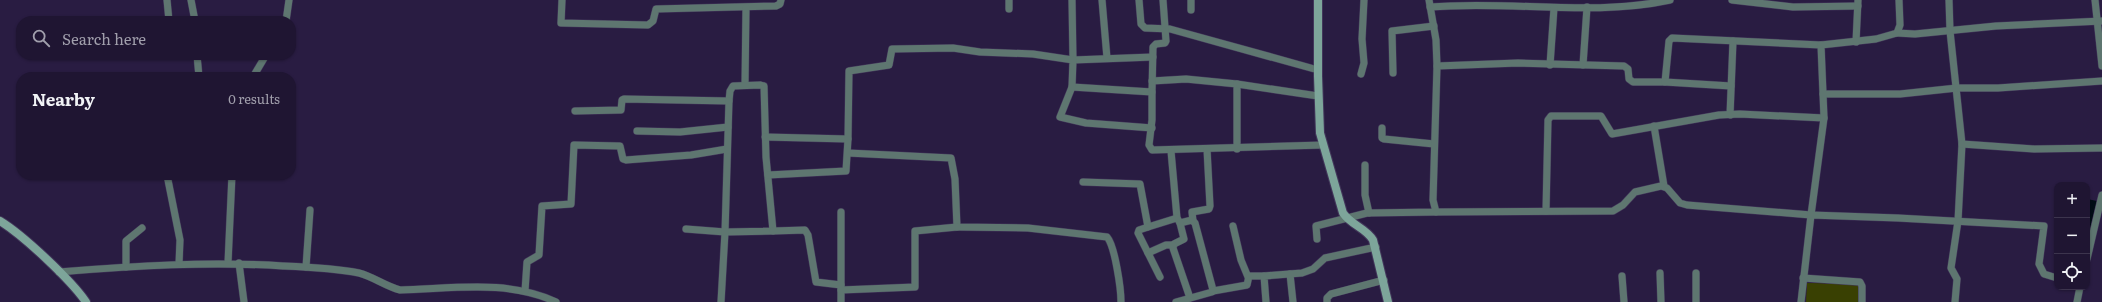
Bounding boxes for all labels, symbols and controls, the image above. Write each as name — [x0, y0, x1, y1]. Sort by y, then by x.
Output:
search box — [16, 16, 296, 60]
icon: search — [30, 27, 52, 49]
text: Search here — [62, 27, 146, 50]
text: Nearby — [32, 86, 95, 111]
text: 0 results — [228, 89, 280, 108]
map controls — [2054, 182, 2090, 290]
button: + — [2054, 182, 2090, 218]
button: − — [2054, 218, 2090, 254]
button: locate — [2054, 254, 2090, 290]

